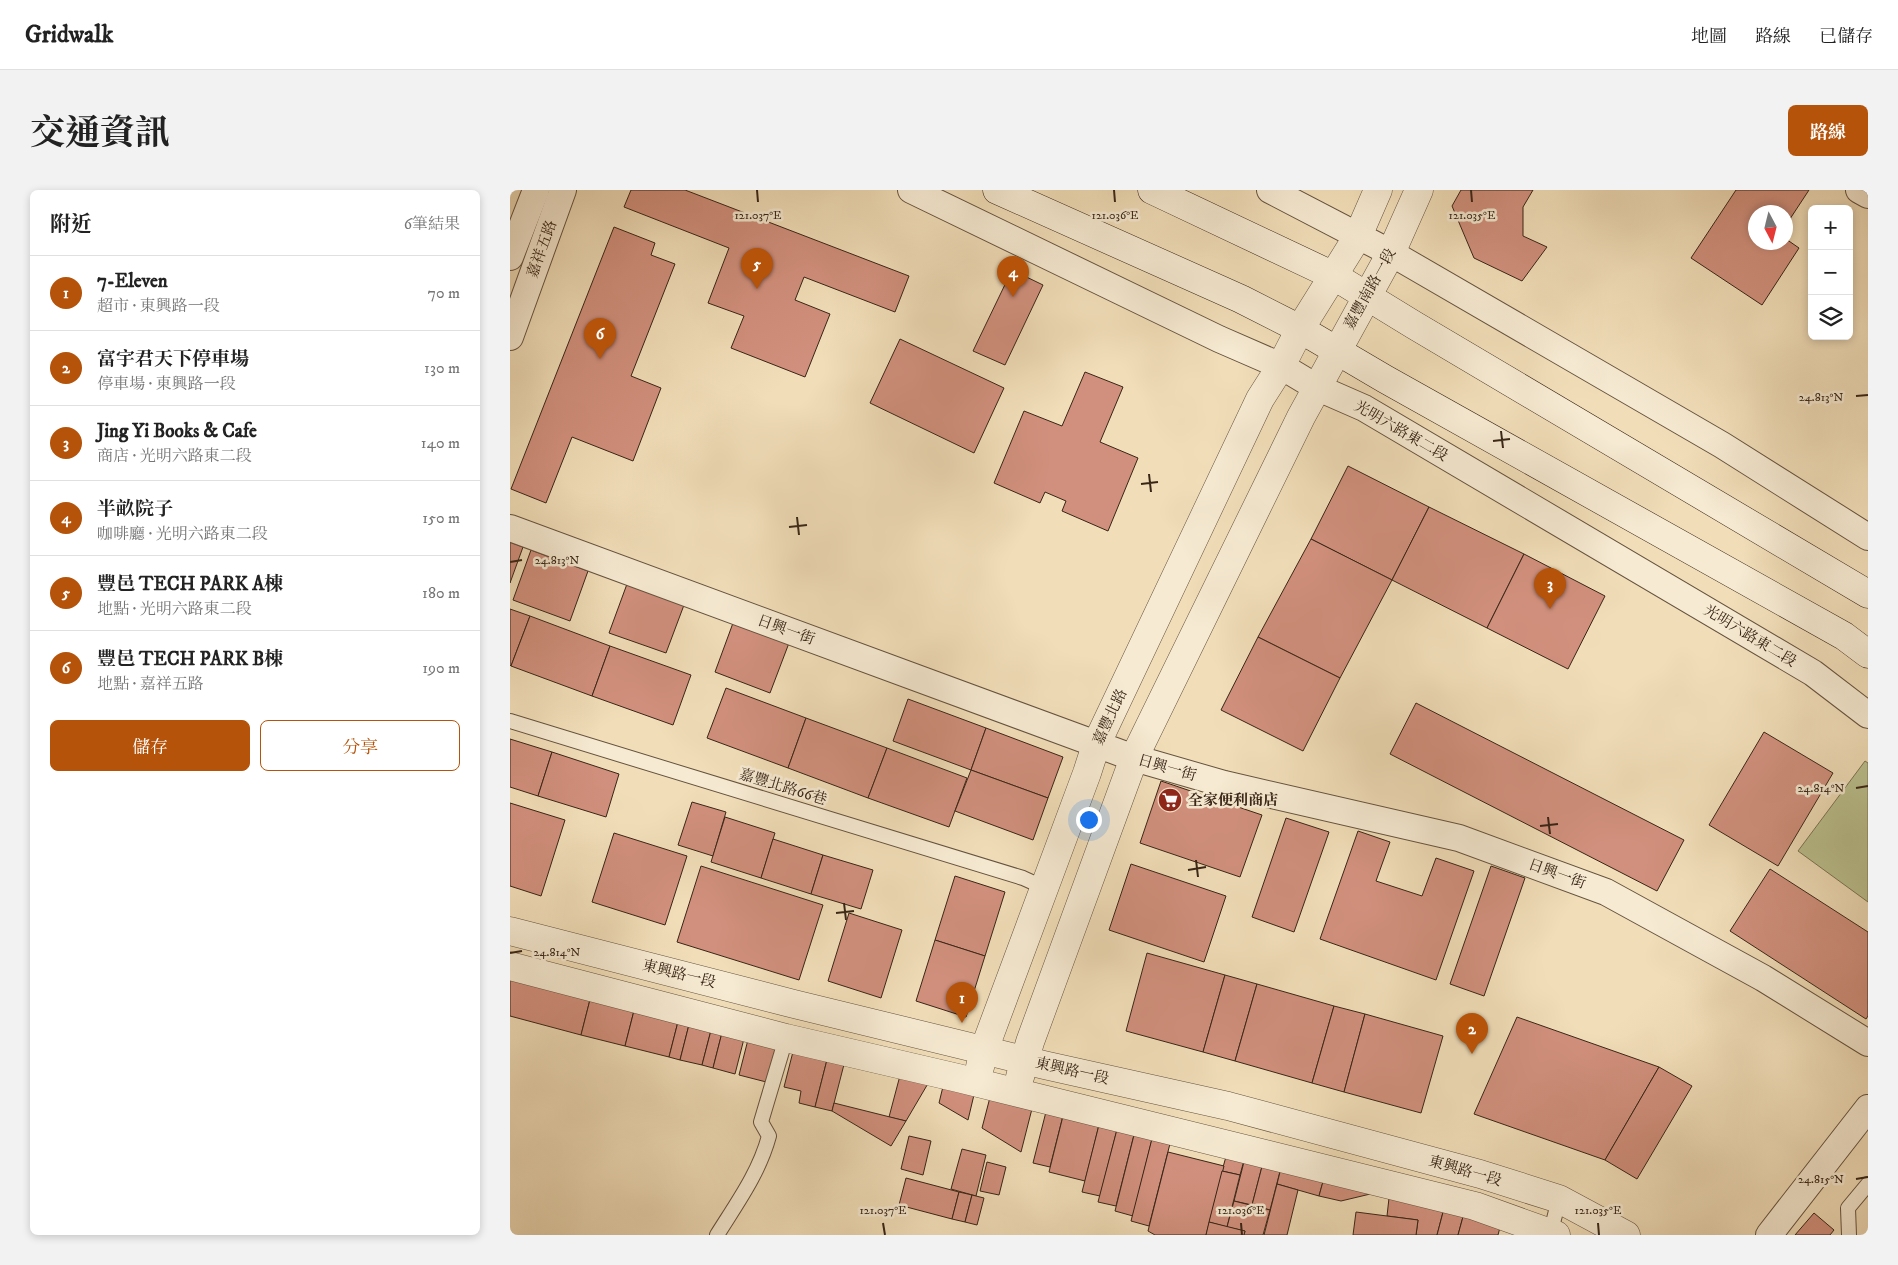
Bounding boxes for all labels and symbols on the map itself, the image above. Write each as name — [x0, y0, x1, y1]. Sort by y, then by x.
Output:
north arrow — [1748, 205, 1793, 250]
text: 121.037°E — [734, 208, 782, 223]
text: 121.036°E — [1091, 208, 1139, 223]
text: 121.035°E — [1449, 208, 1496, 223]
street label: 嘉祥五路 — [523, 218, 561, 280]
street label: 嘉豐南路一段 — [1340, 245, 1400, 333]
pin: 5 — [741, 248, 773, 289]
pin: 4 — [997, 256, 1029, 297]
pin: 6 — [584, 318, 616, 359]
text: 24.813°N — [1799, 390, 1843, 405]
street label: 光明六路東二段 — [1351, 397, 1451, 465]
text: 24.813°N — [535, 553, 579, 568]
pin: 3 — [1534, 568, 1566, 609]
street label: 光明六路東二段 — [1700, 601, 1800, 671]
street label: 日興一街 — [755, 611, 817, 649]
street label: 嘉豐北路 — [1089, 686, 1131, 748]
street label: 日興一街 — [1136, 751, 1198, 785]
street label: 嘉豐北路66巷 — [737, 765, 829, 809]
text: 24.814°N — [1798, 781, 1845, 796]
supermarket icon: 全家便利商店 — [1157, 787, 1183, 813]
place label: 全家便利商店 — [1188, 791, 1278, 810]
your location — [1076, 807, 1102, 833]
street label: 日興一街 — [1526, 855, 1588, 893]
text: 24.814°N — [534, 945, 581, 960]
street label: 東興路一段 — [640, 956, 718, 992]
pin: 1 — [946, 982, 978, 1023]
pin: 2 — [1456, 1013, 1488, 1054]
street label: 東興路一段 — [1033, 1053, 1111, 1089]
street label: 東興路一段 — [1426, 1152, 1504, 1190]
text: 24.815°N — [1798, 1172, 1844, 1187]
text: 121.037°E — [859, 1203, 907, 1218]
text: 121.036°E — [1217, 1203, 1265, 1218]
text: 121.035°E — [1575, 1203, 1622, 1218]

